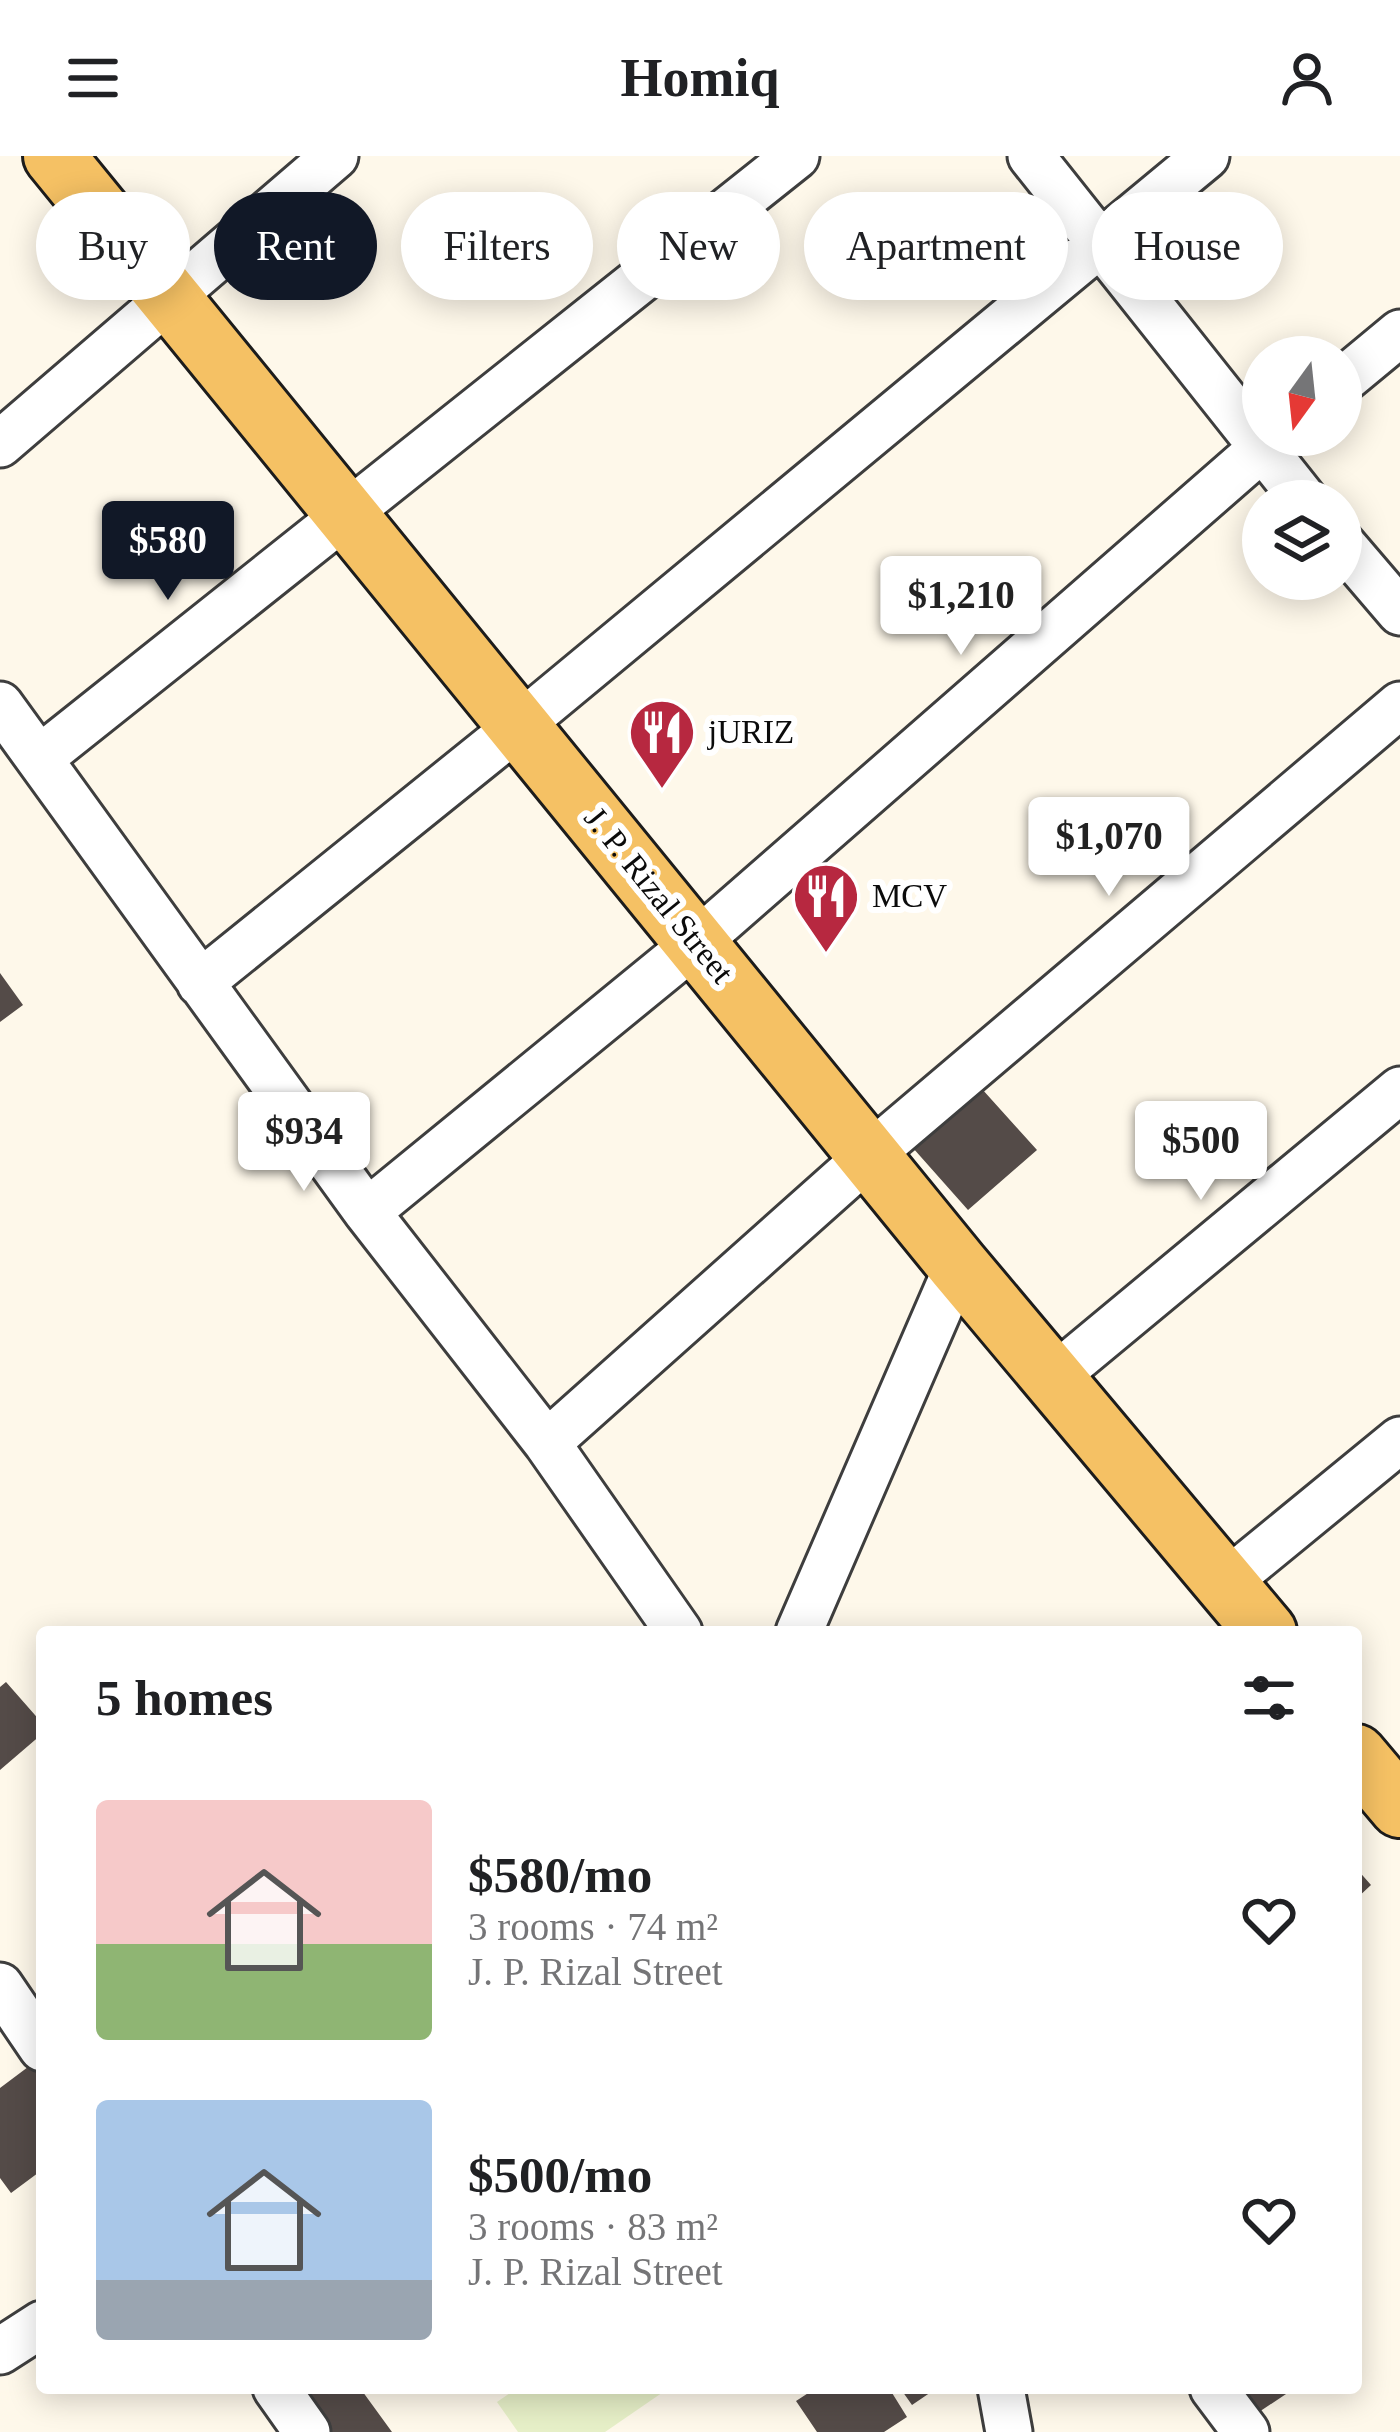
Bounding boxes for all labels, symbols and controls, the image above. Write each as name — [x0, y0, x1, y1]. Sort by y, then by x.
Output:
icon: menu — [60, 45, 126, 111]
icon: person — [1274, 45, 1340, 111]
text: Homiq — [620, 48, 780, 108]
chip: Buy — [36, 192, 190, 300]
chip: Rent — [214, 192, 377, 300]
chip: Filters — [401, 192, 593, 300]
chip: New — [617, 192, 780, 300]
chip: Apartment — [804, 192, 1068, 300]
chip: House — [1092, 192, 1283, 300]
north arrow — [1242, 336, 1362, 456]
map controls — [1242, 336, 1362, 600]
button: layers — [1242, 480, 1362, 600]
pin: $580 — [97, 501, 239, 603]
text: $580 — [129, 518, 207, 561]
pin: $1,210 — [863, 556, 1059, 658]
text: $1,210 — [907, 573, 1015, 616]
restaurant icon: jURIZ — [627, 697, 697, 791]
place label: jURIZ — [707, 714, 794, 750]
pin: $1,070 — [1011, 797, 1207, 899]
street label: J. P. Rizal Street — [577, 800, 741, 990]
text: $1,070 — [1055, 814, 1163, 857]
restaurant icon: MCV — [791, 861, 861, 955]
place label: MCV — [872, 878, 947, 914]
pin: $934 — [233, 1092, 375, 1194]
pin: $500 — [1130, 1101, 1272, 1203]
text: $934 — [265, 1109, 343, 1152]
text: $500 — [1162, 1118, 1240, 1161]
icon: filters — [1236, 1665, 1302, 1731]
text: 5 homes — [96, 1670, 273, 1726]
text: $580/mo — [468, 1847, 652, 1903]
icon: home — [192, 1848, 336, 1992]
icon: heart — [1236, 1887, 1302, 1953]
text: 3 rooms · 74 m² — [468, 1905, 718, 1948]
text: J. P. Rizal Street — [468, 1950, 723, 1993]
text: $500/mo — [468, 2147, 652, 2203]
icon: home — [192, 2148, 336, 2292]
icon: heart — [1236, 2187, 1302, 2253]
text: 3 rooms · 83 m² — [468, 2205, 718, 2248]
text: J. P. Rizal Street — [468, 2250, 723, 2293]

